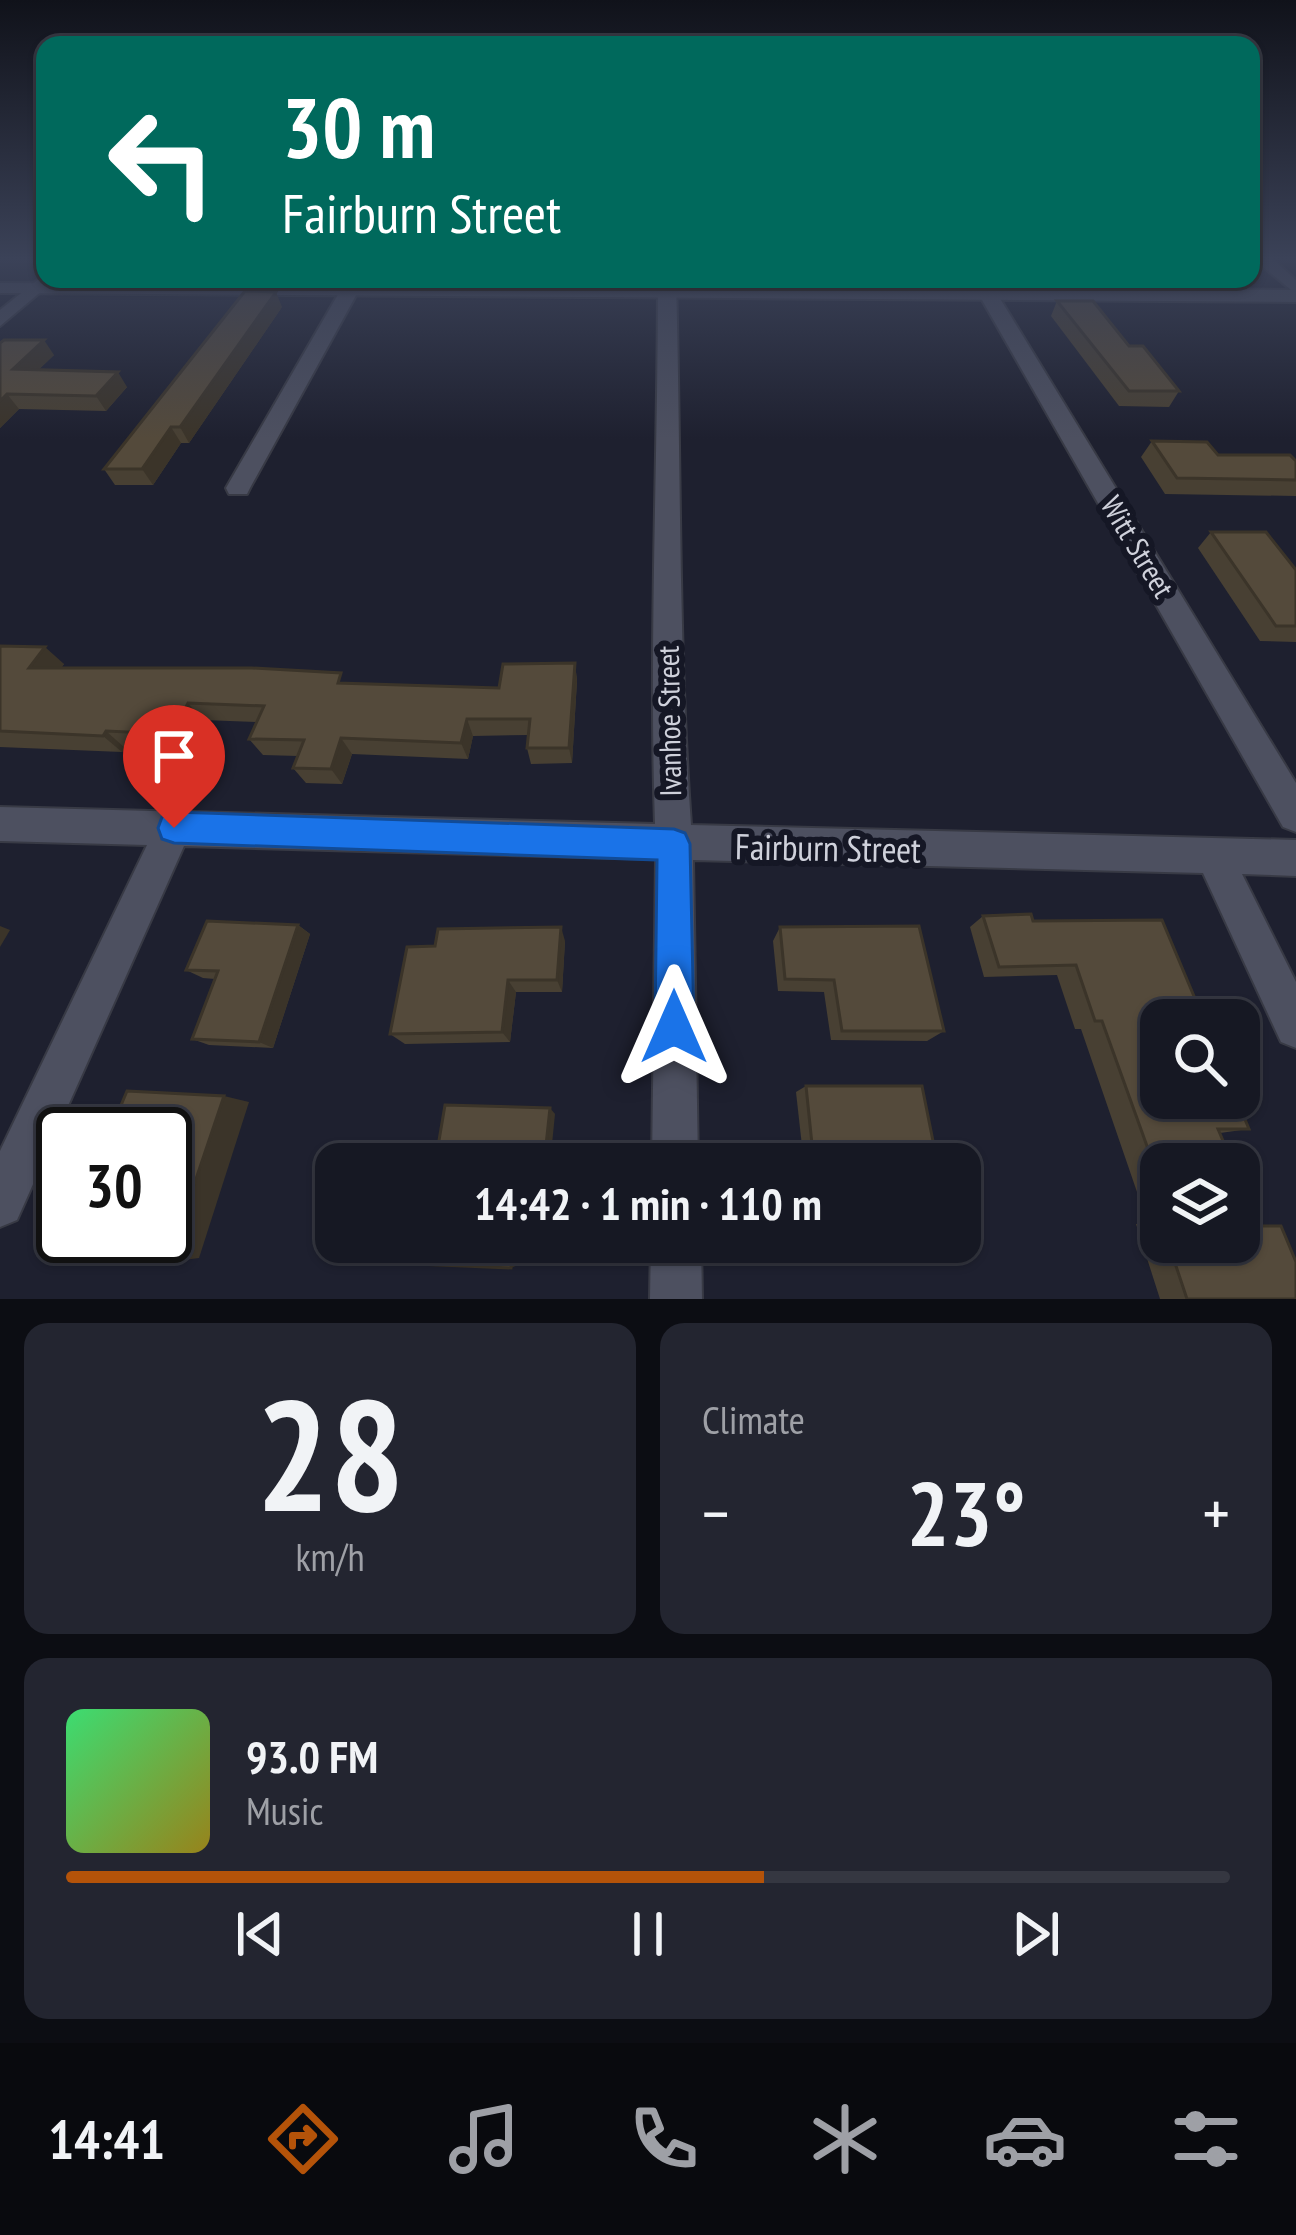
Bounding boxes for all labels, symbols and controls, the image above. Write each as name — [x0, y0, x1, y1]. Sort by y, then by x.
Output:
text: 30 m — [282, 72, 435, 181]
icon: left — [84, 84, 240, 240]
text: Fairburn Street — [282, 178, 561, 248]
street label: Witt Street — [1093, 488, 1184, 605]
street label: Ivanhoe Street — [648, 645, 689, 797]
pin — [123, 705, 225, 828]
icon: arrive — [141, 723, 207, 789]
street label: Fairburn Street — [735, 822, 922, 873]
position arrow — [611, 964, 737, 1090]
map controls — [1140, 999, 1260, 1263]
button: search — [1140, 999, 1260, 1119]
speed limit sign: 30 — [36, 1107, 192, 1263]
button: layers — [1140, 1143, 1260, 1263]
text: 14:42 · 1 min · 110 m — [474, 1174, 822, 1232]
text: 28 — [255, 1352, 405, 1554]
text: Climate — [702, 1394, 805, 1445]
text: 23° — [907, 1454, 1025, 1571]
text: − — [702, 1470, 729, 1555]
text: + — [1203, 1470, 1230, 1555]
text: km/h — [295, 1531, 365, 1582]
text: 93.0 FM — [246, 1727, 378, 1785]
text: Music — [246, 1785, 323, 1836]
icon: previous — [227, 1901, 293, 1967]
icon: pause — [615, 1901, 681, 1967]
icon: next — [1003, 1901, 1069, 1967]
icon: directions — [261, 2097, 345, 2181]
icon: music — [442, 2097, 526, 2181]
icon: phone — [622, 2097, 706, 2181]
icon: climate — [803, 2097, 887, 2181]
icon: car — [983, 2097, 1067, 2181]
icon: filters — [1164, 2097, 1248, 2181]
text: 14:41 — [48, 2104, 165, 2174]

